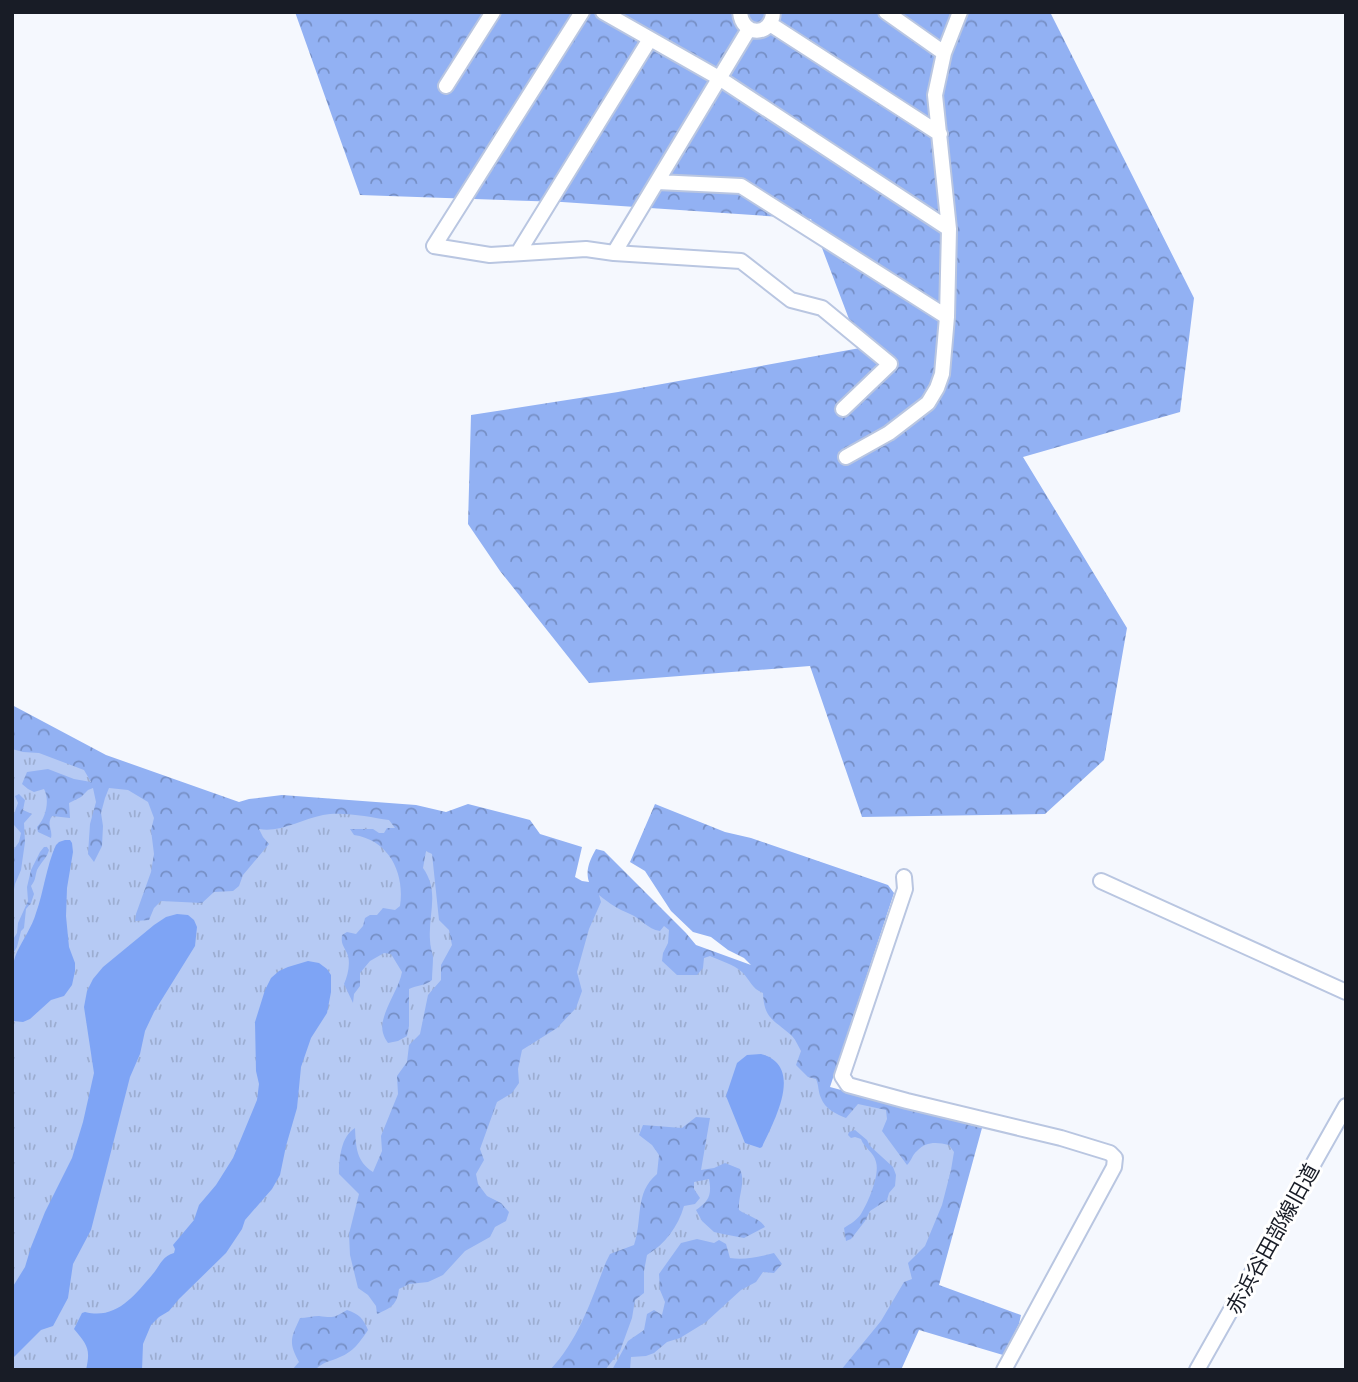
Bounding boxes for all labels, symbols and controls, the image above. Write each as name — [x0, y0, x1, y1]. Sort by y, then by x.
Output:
street label: 赤浜谷田部線旧道 — [1218, 1158, 1324, 1318]

